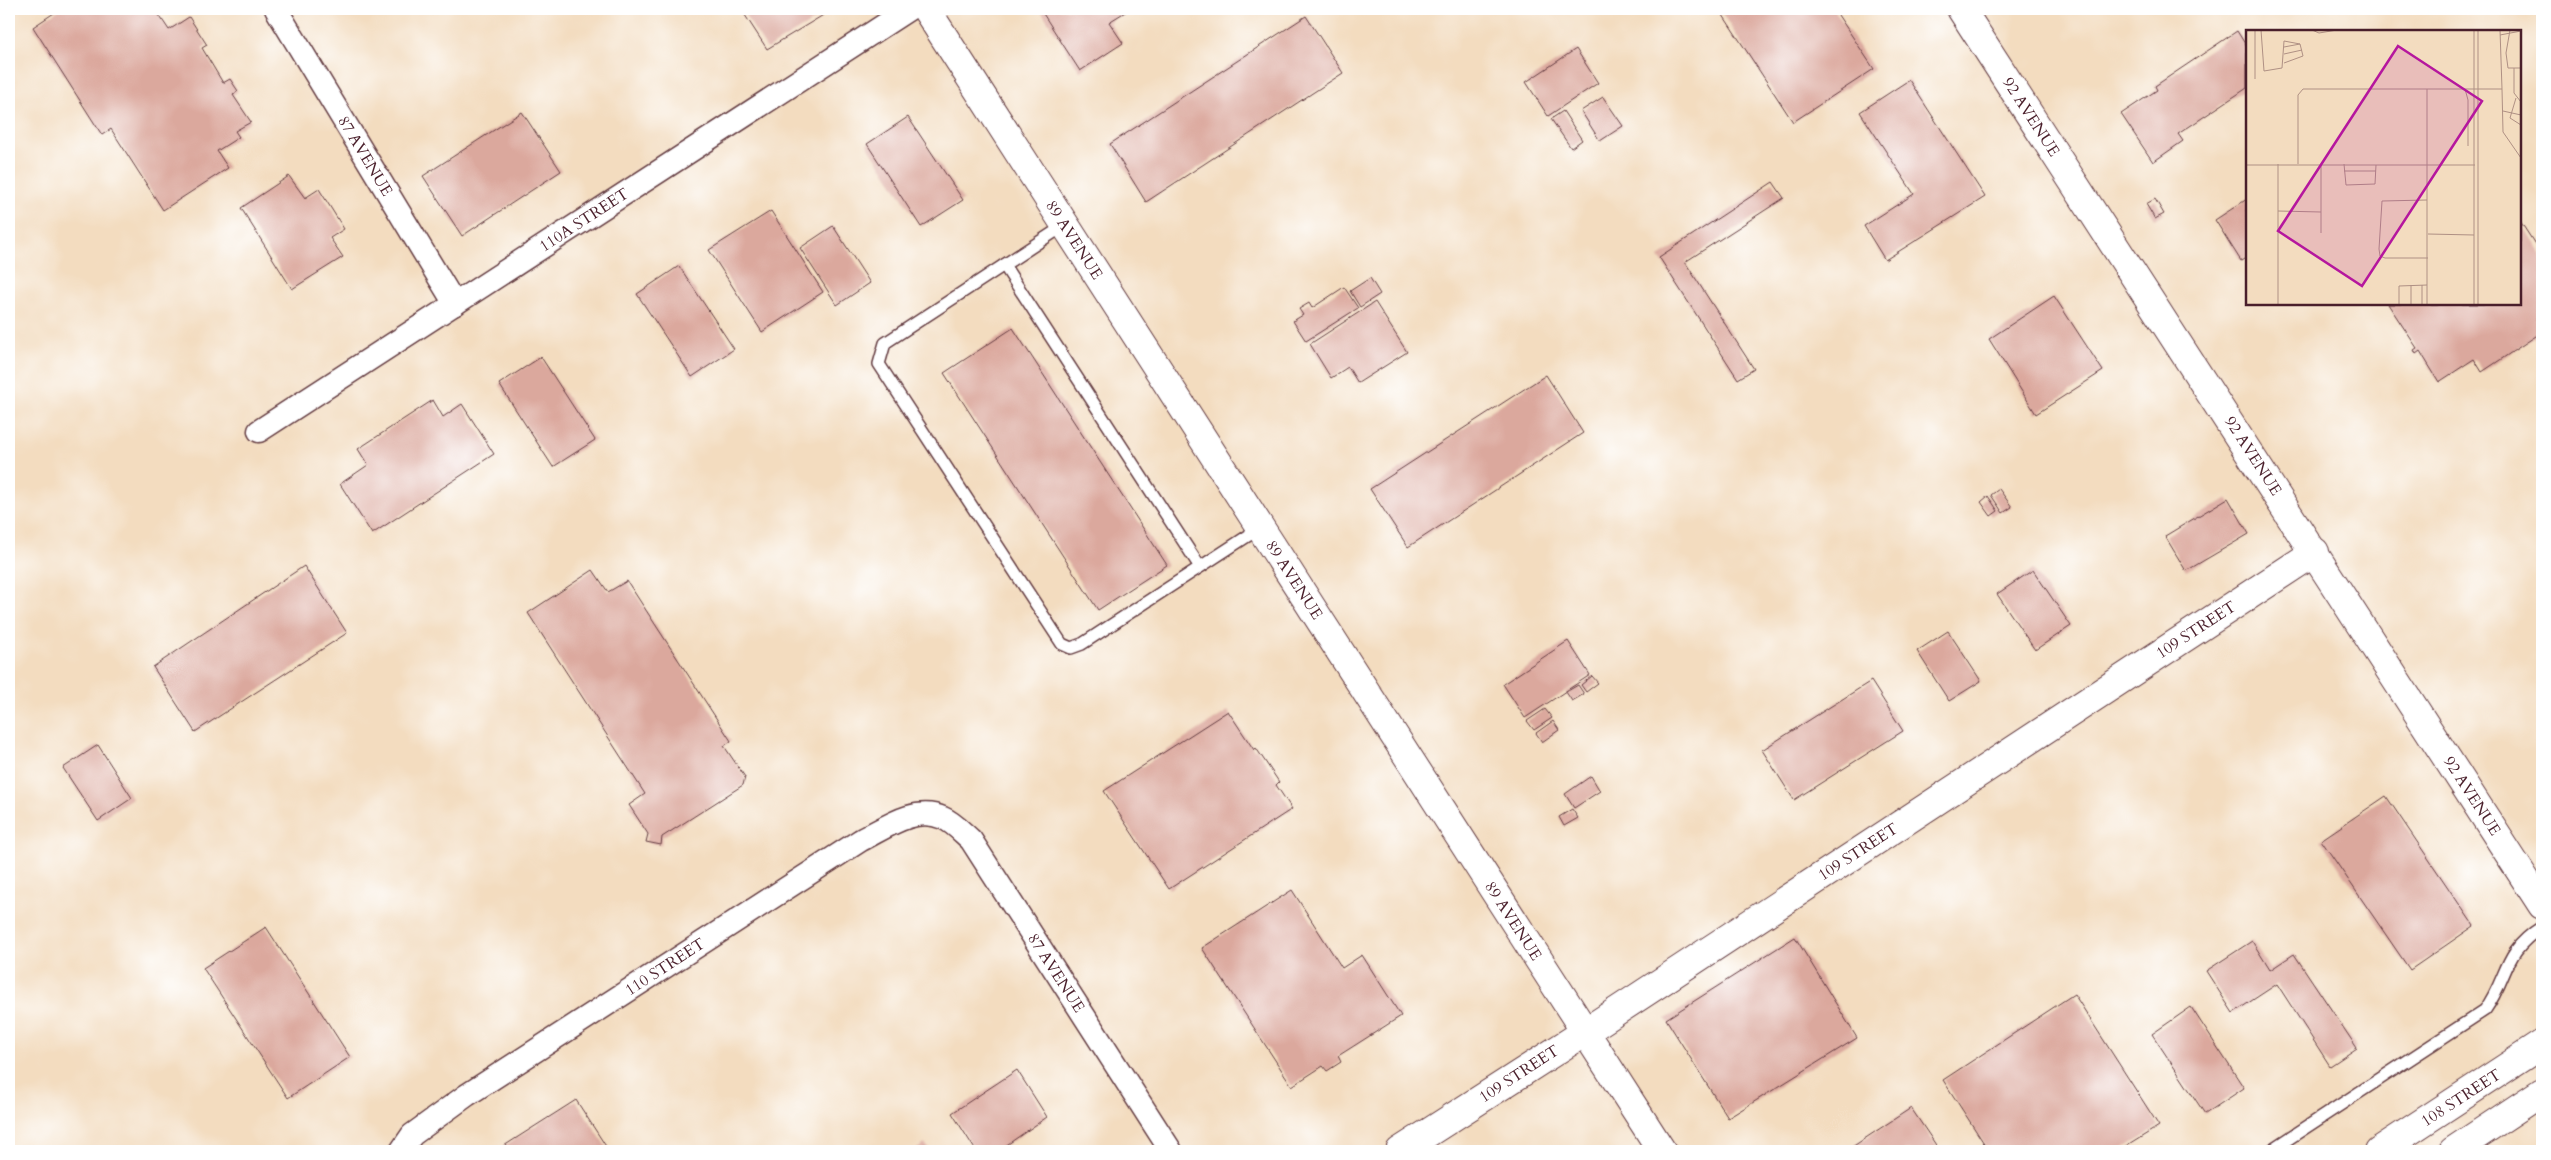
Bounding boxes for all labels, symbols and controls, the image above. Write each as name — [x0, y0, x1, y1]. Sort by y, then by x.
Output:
inset map — [2246, 30, 2521, 305]
street label: 92 AVENUE — [1997, 73, 2065, 161]
street label: 87 AVENUE — [332, 112, 398, 200]
street label: 110A STREET — [535, 183, 633, 257]
street label: 89 AVENUE — [1040, 196, 1108, 284]
street label: 92 AVENUE — [2219, 412, 2287, 500]
street label: 89 AVENUE — [1260, 536, 1328, 624]
street label: 109 STREET — [2152, 596, 2240, 664]
street label: 92 AVENUE — [2438, 752, 2506, 840]
street label: 109 STREET — [1814, 818, 1902, 886]
street label: 89 AVENUE — [1479, 877, 1547, 965]
street label: 87 AVENUE — [1022, 929, 1090, 1017]
street label: 110 STREET — [621, 933, 709, 1001]
street label: 109 STREET — [1475, 1040, 1563, 1108]
street label: 108 STREET — [2417, 1064, 2505, 1132]

